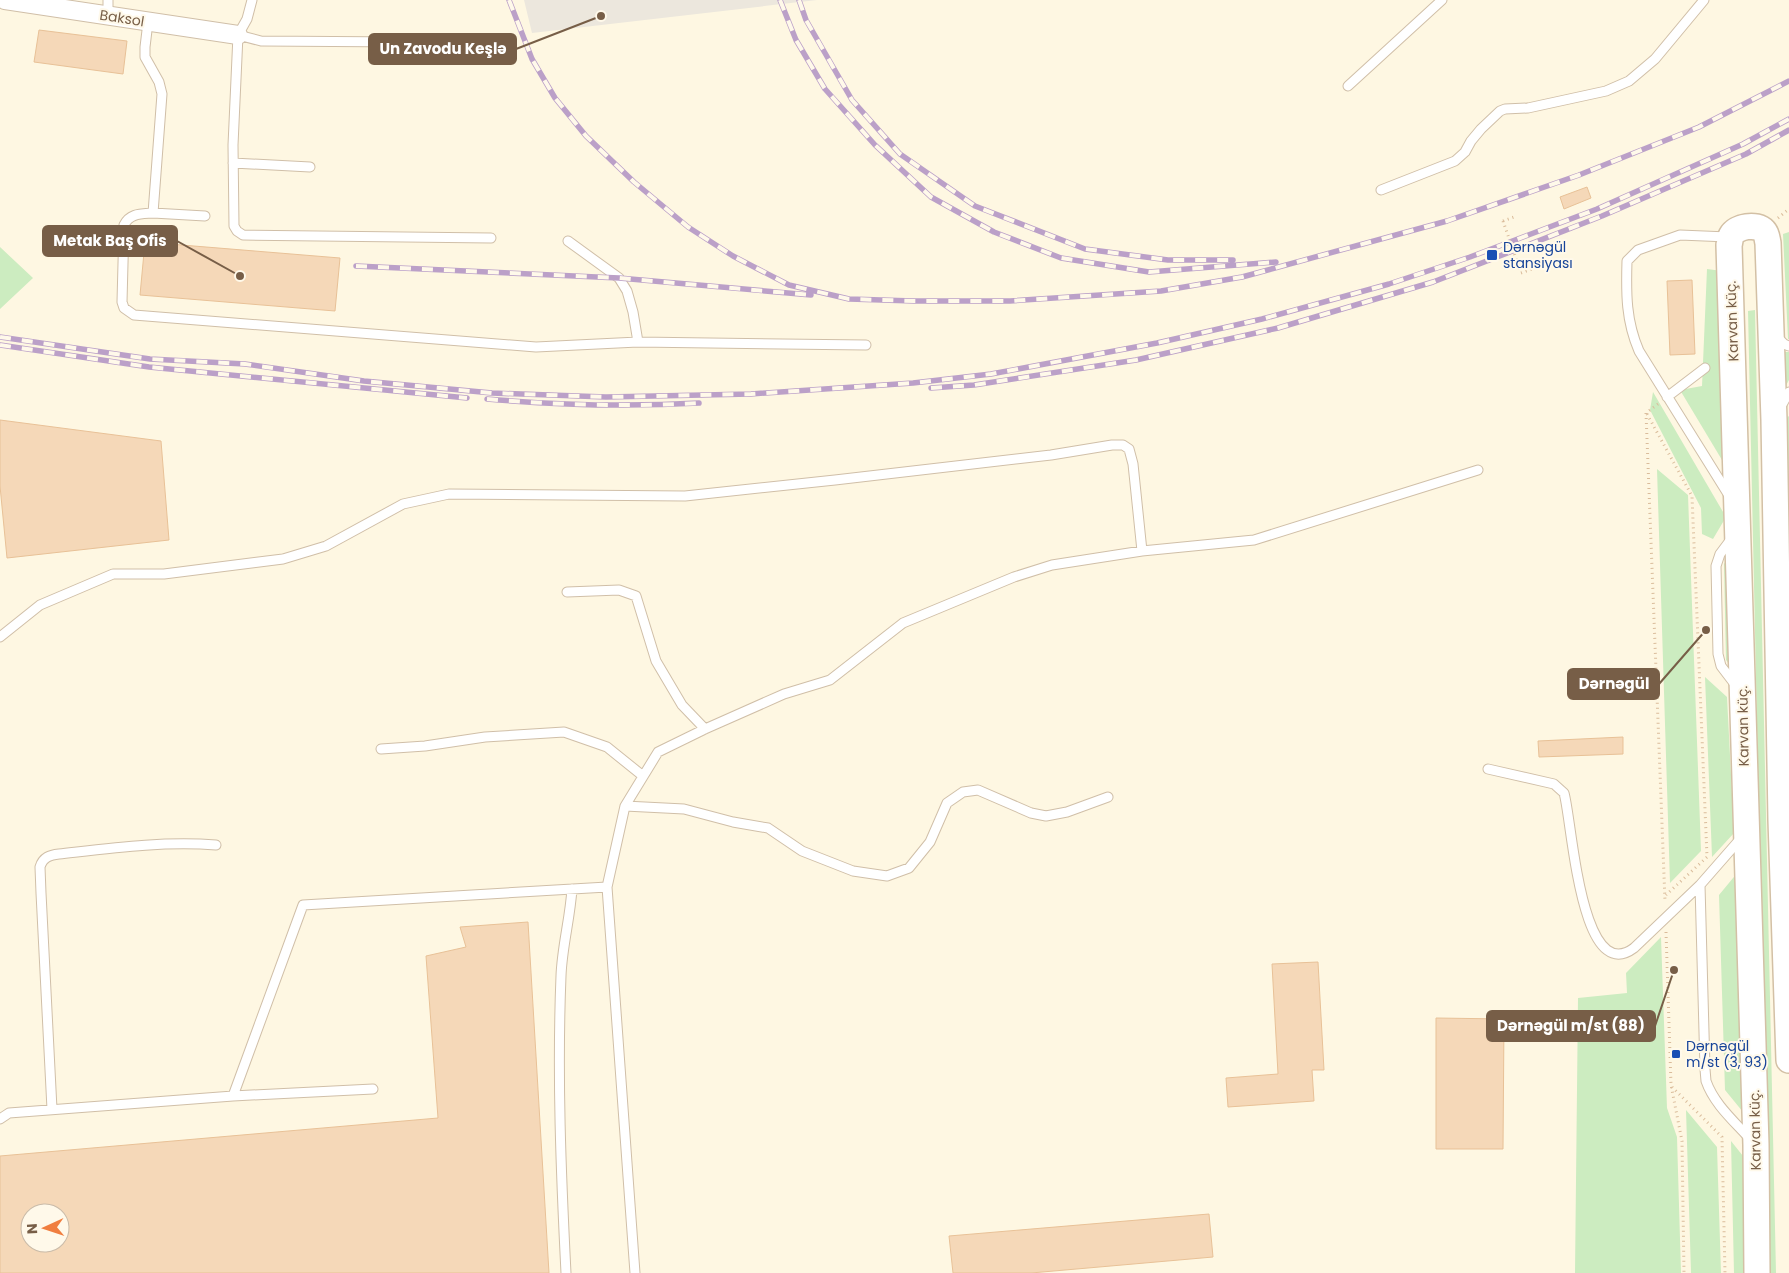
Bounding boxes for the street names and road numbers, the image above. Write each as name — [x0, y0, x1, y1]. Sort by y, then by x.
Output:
street label: Baksol — [98, 5, 146, 31]
street label: Karvan küç. — [1721, 280, 1743, 362]
street label: Karvan küç. — [1732, 685, 1754, 767]
street label: Karvan küç. — [1744, 1089, 1766, 1171]

